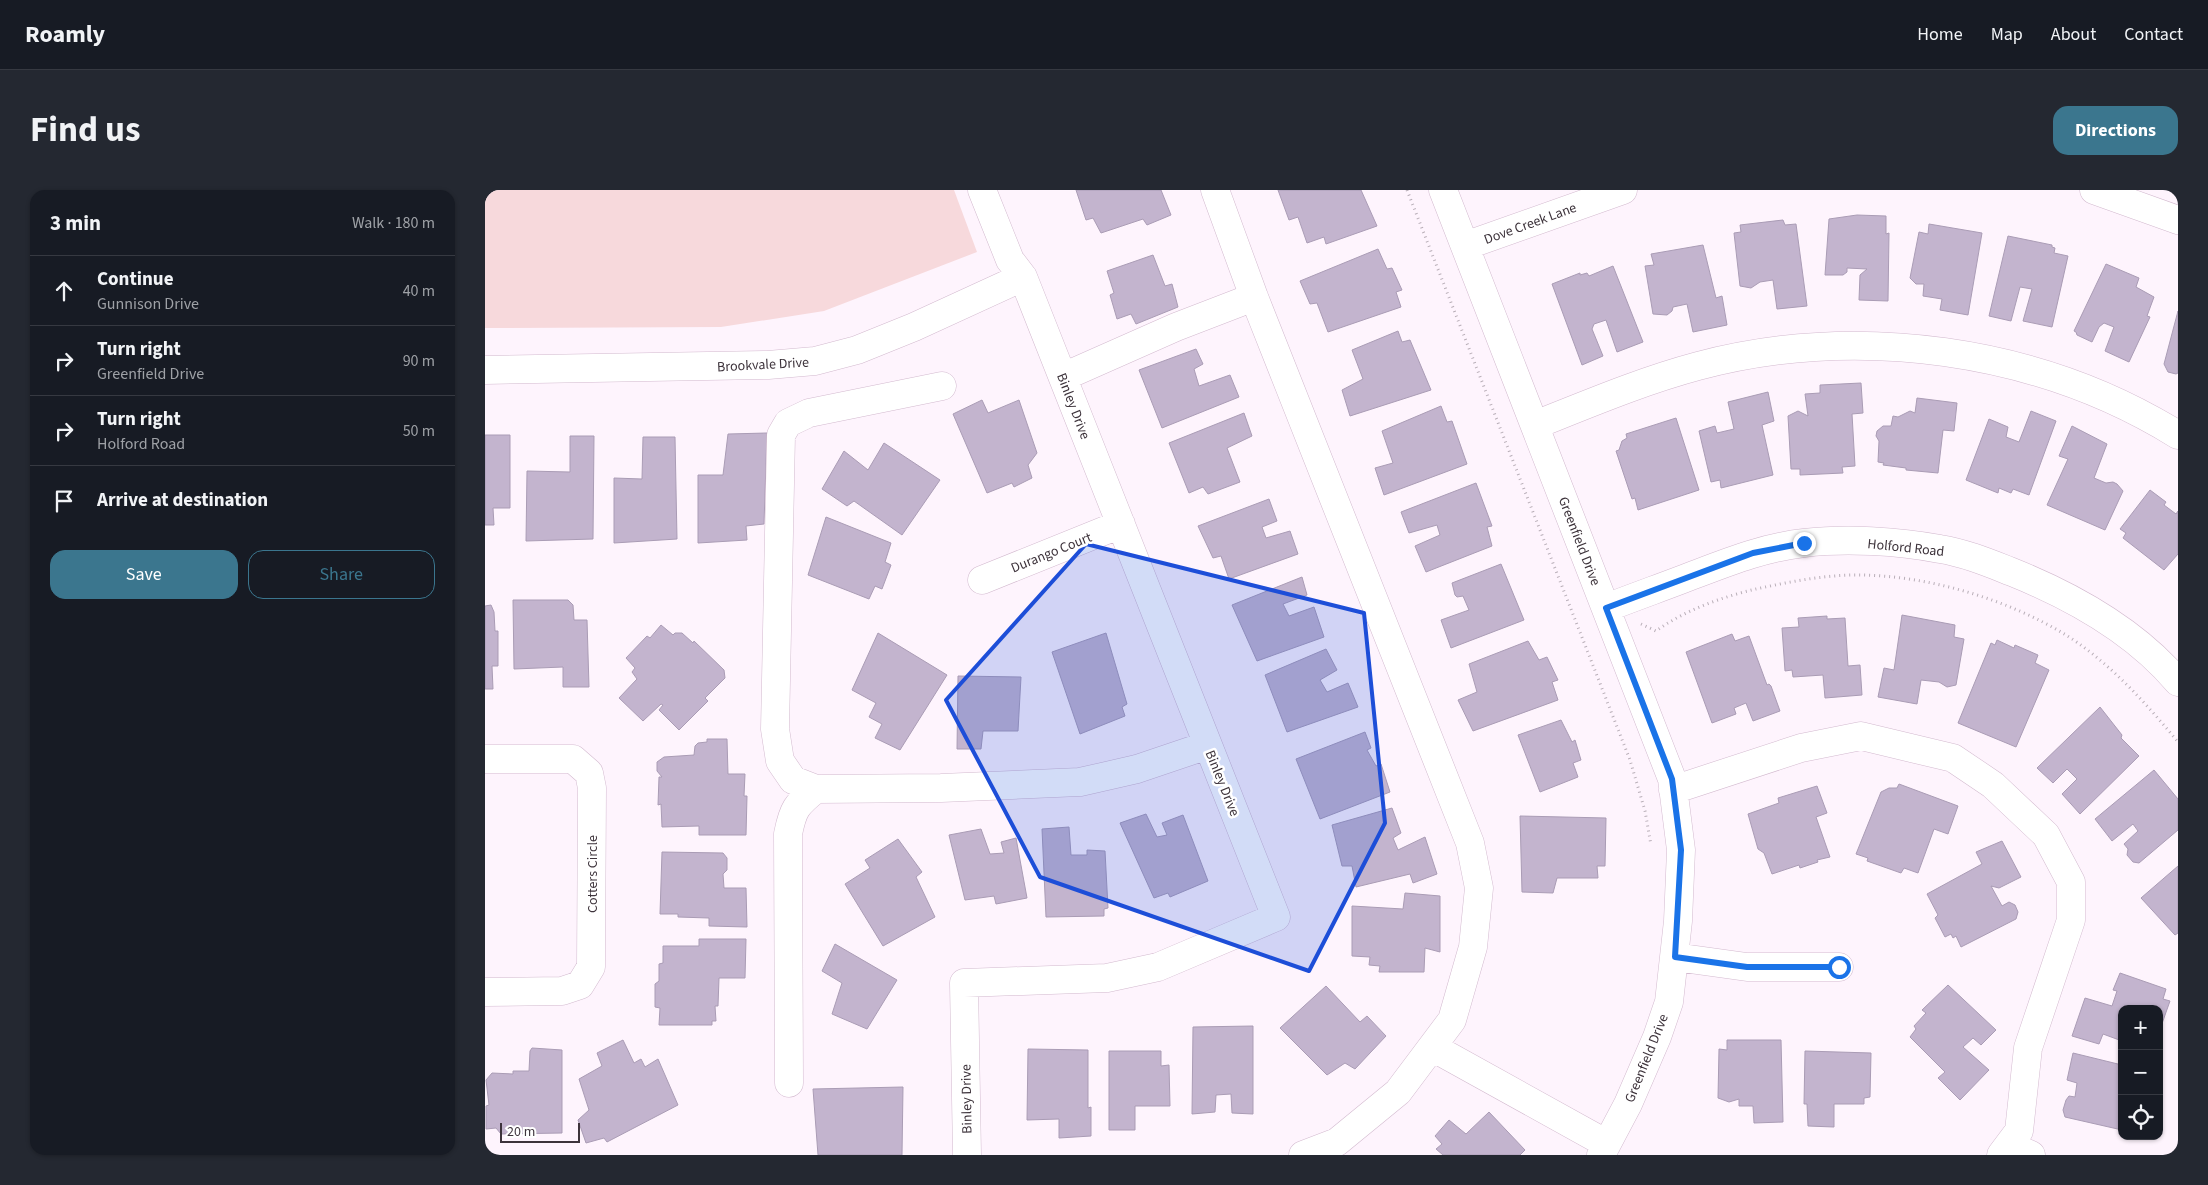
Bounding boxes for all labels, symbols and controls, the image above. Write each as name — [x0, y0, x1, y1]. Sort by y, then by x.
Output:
text: Roamly — [25, 17, 105, 52]
text: Home — [1917, 22, 1963, 47]
text: Map — [1991, 22, 2023, 47]
text: About — [2051, 22, 2096, 47]
text: Contact — [2124, 22, 2183, 47]
text: Find us — [30, 105, 140, 155]
button: Directions — [2053, 106, 2178, 155]
street label: Dove Creek Lane — [1481, 198, 1579, 250]
text: 3 min — [50, 208, 101, 238]
text: Walk · 180 m — [352, 212, 435, 234]
text: Continue — [97, 266, 174, 293]
icon: ahead — [50, 277, 78, 305]
text: 40 m — [403, 280, 435, 302]
text: Gunnison Drive — [97, 293, 199, 315]
text: Turn right — [97, 336, 181, 363]
icon: right — [50, 347, 78, 375]
text: 90 m — [403, 350, 435, 372]
street label: Brookvale Drive — [717, 353, 810, 377]
text: Greenfield Drive — [97, 363, 204, 385]
street label: Binley Drive — [1051, 370, 1095, 442]
text: Turn right — [97, 406, 181, 433]
icon: right — [50, 417, 78, 445]
text: 50 m — [403, 420, 435, 442]
text: Holford Road — [97, 433, 185, 455]
icon: arrive — [50, 487, 78, 515]
text: Arrive at destination — [97, 487, 268, 514]
street label: Greenfield Drive — [1553, 494, 1605, 589]
street label: Durango Court — [1008, 528, 1095, 578]
route end — [1793, 532, 1816, 555]
street label: Holford Road — [1866, 534, 1945, 562]
button: Save — [50, 550, 238, 599]
button: Share — [248, 550, 435, 599]
street label: Binley Drive — [1200, 747, 1244, 819]
street label: Cotters Circle — [583, 835, 603, 913]
route start — [1828, 956, 1851, 979]
map controls — [2118, 1005, 2163, 1140]
button: + — [2118, 1005, 2163, 1050]
street label: Greenfield Drive — [1620, 1011, 1674, 1106]
button: − — [2118, 1050, 2163, 1095]
street label: Binley Drive — [956, 1064, 978, 1134]
button: locate — [2118, 1095, 2163, 1140]
scale bar — [500, 1120, 580, 1143]
text: 20 m — [507, 1122, 535, 1142]

